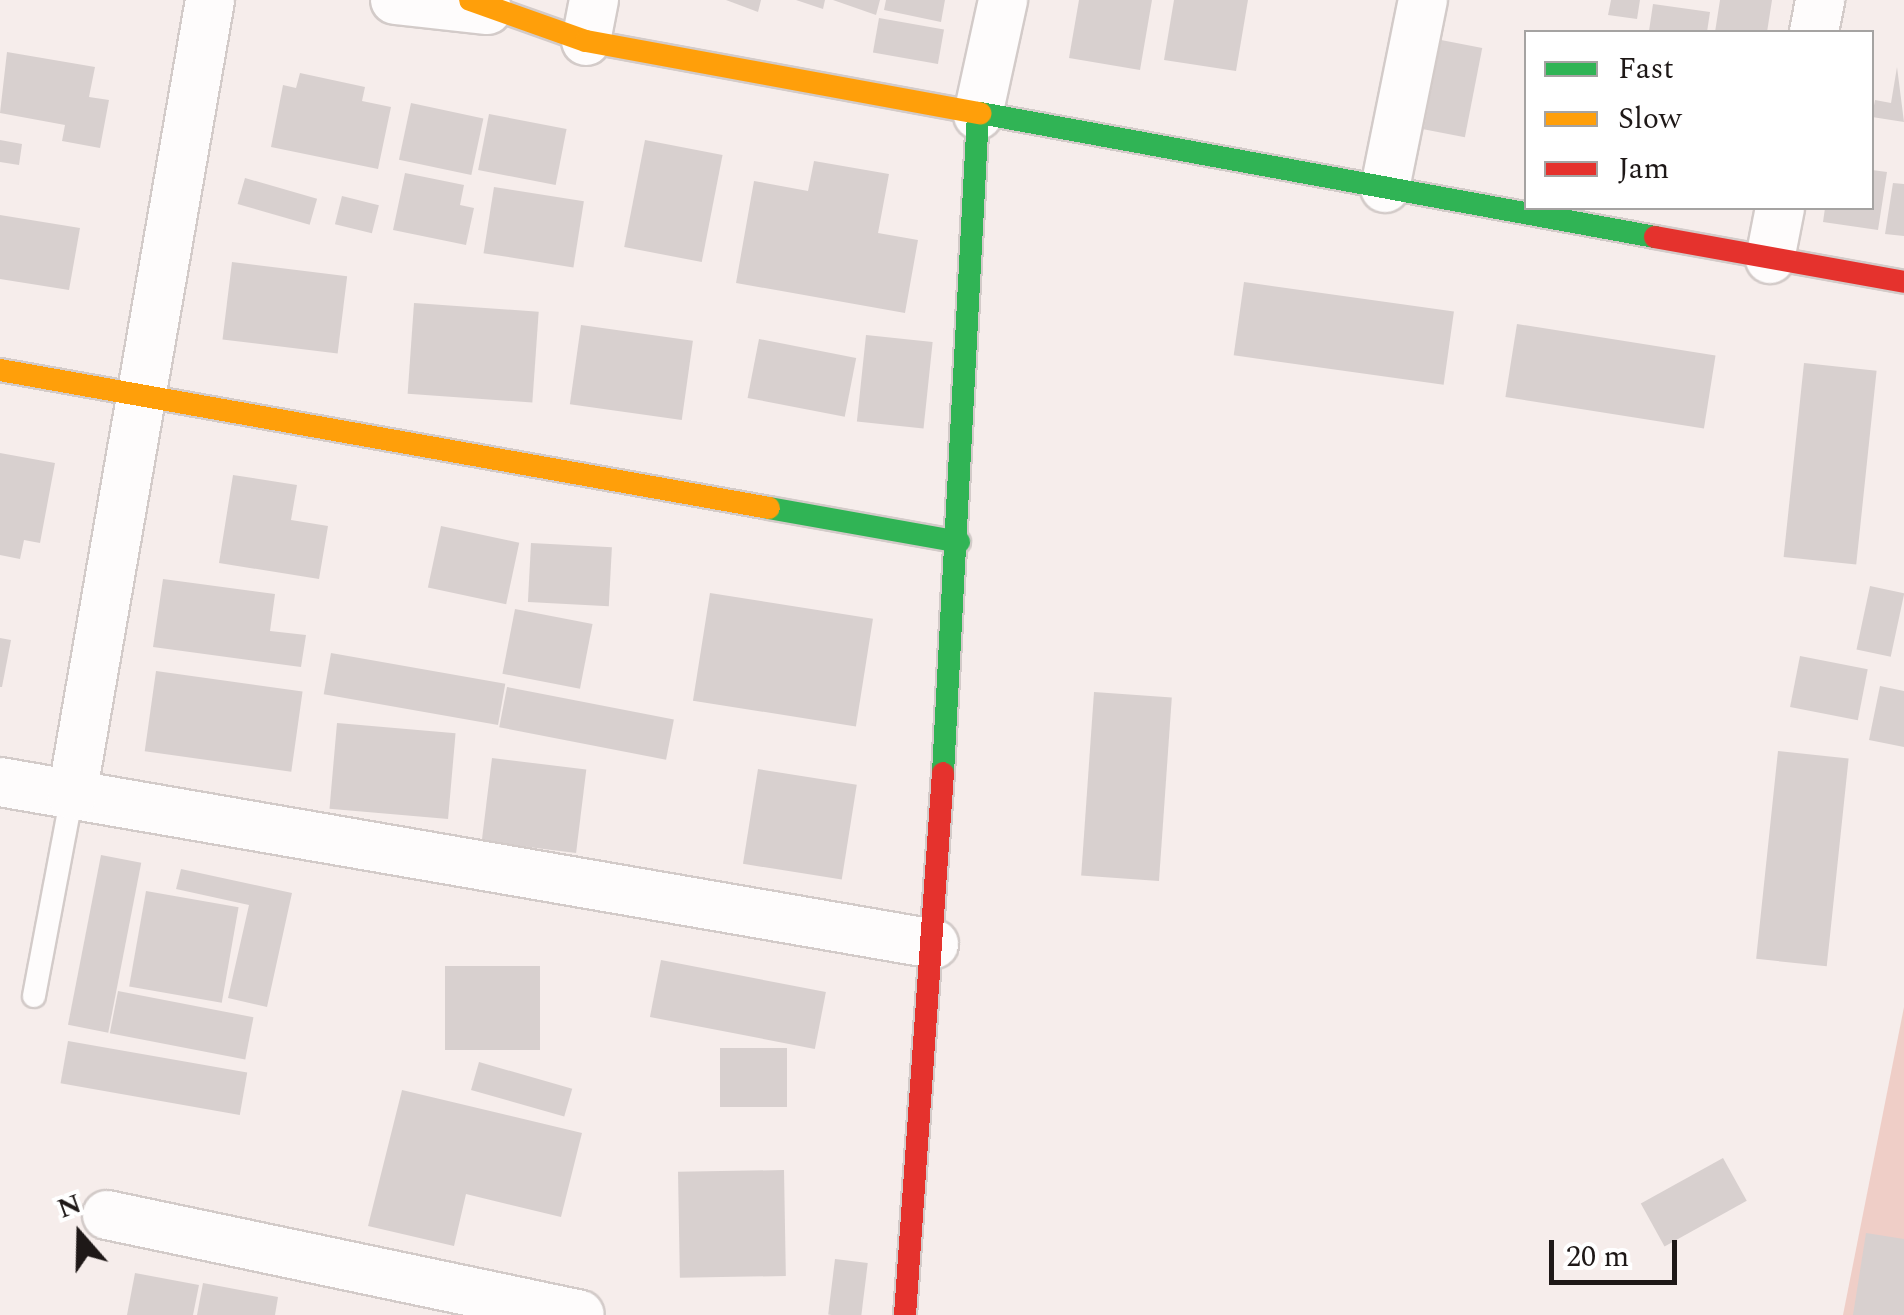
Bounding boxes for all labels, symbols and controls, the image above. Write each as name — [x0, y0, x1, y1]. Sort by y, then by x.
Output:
legend — [1524, 30, 1874, 210]
text: Fast — [1618, 46, 1674, 92]
text: Slow — [1618, 96, 1682, 142]
text: Jam — [1618, 146, 1669, 192]
text: N — [51, 1182, 88, 1230]
north arrow — [30, 1185, 130, 1285]
scale bar — [1554, 1220, 1682, 1282]
text: 20 m — [1566, 1234, 1629, 1280]

